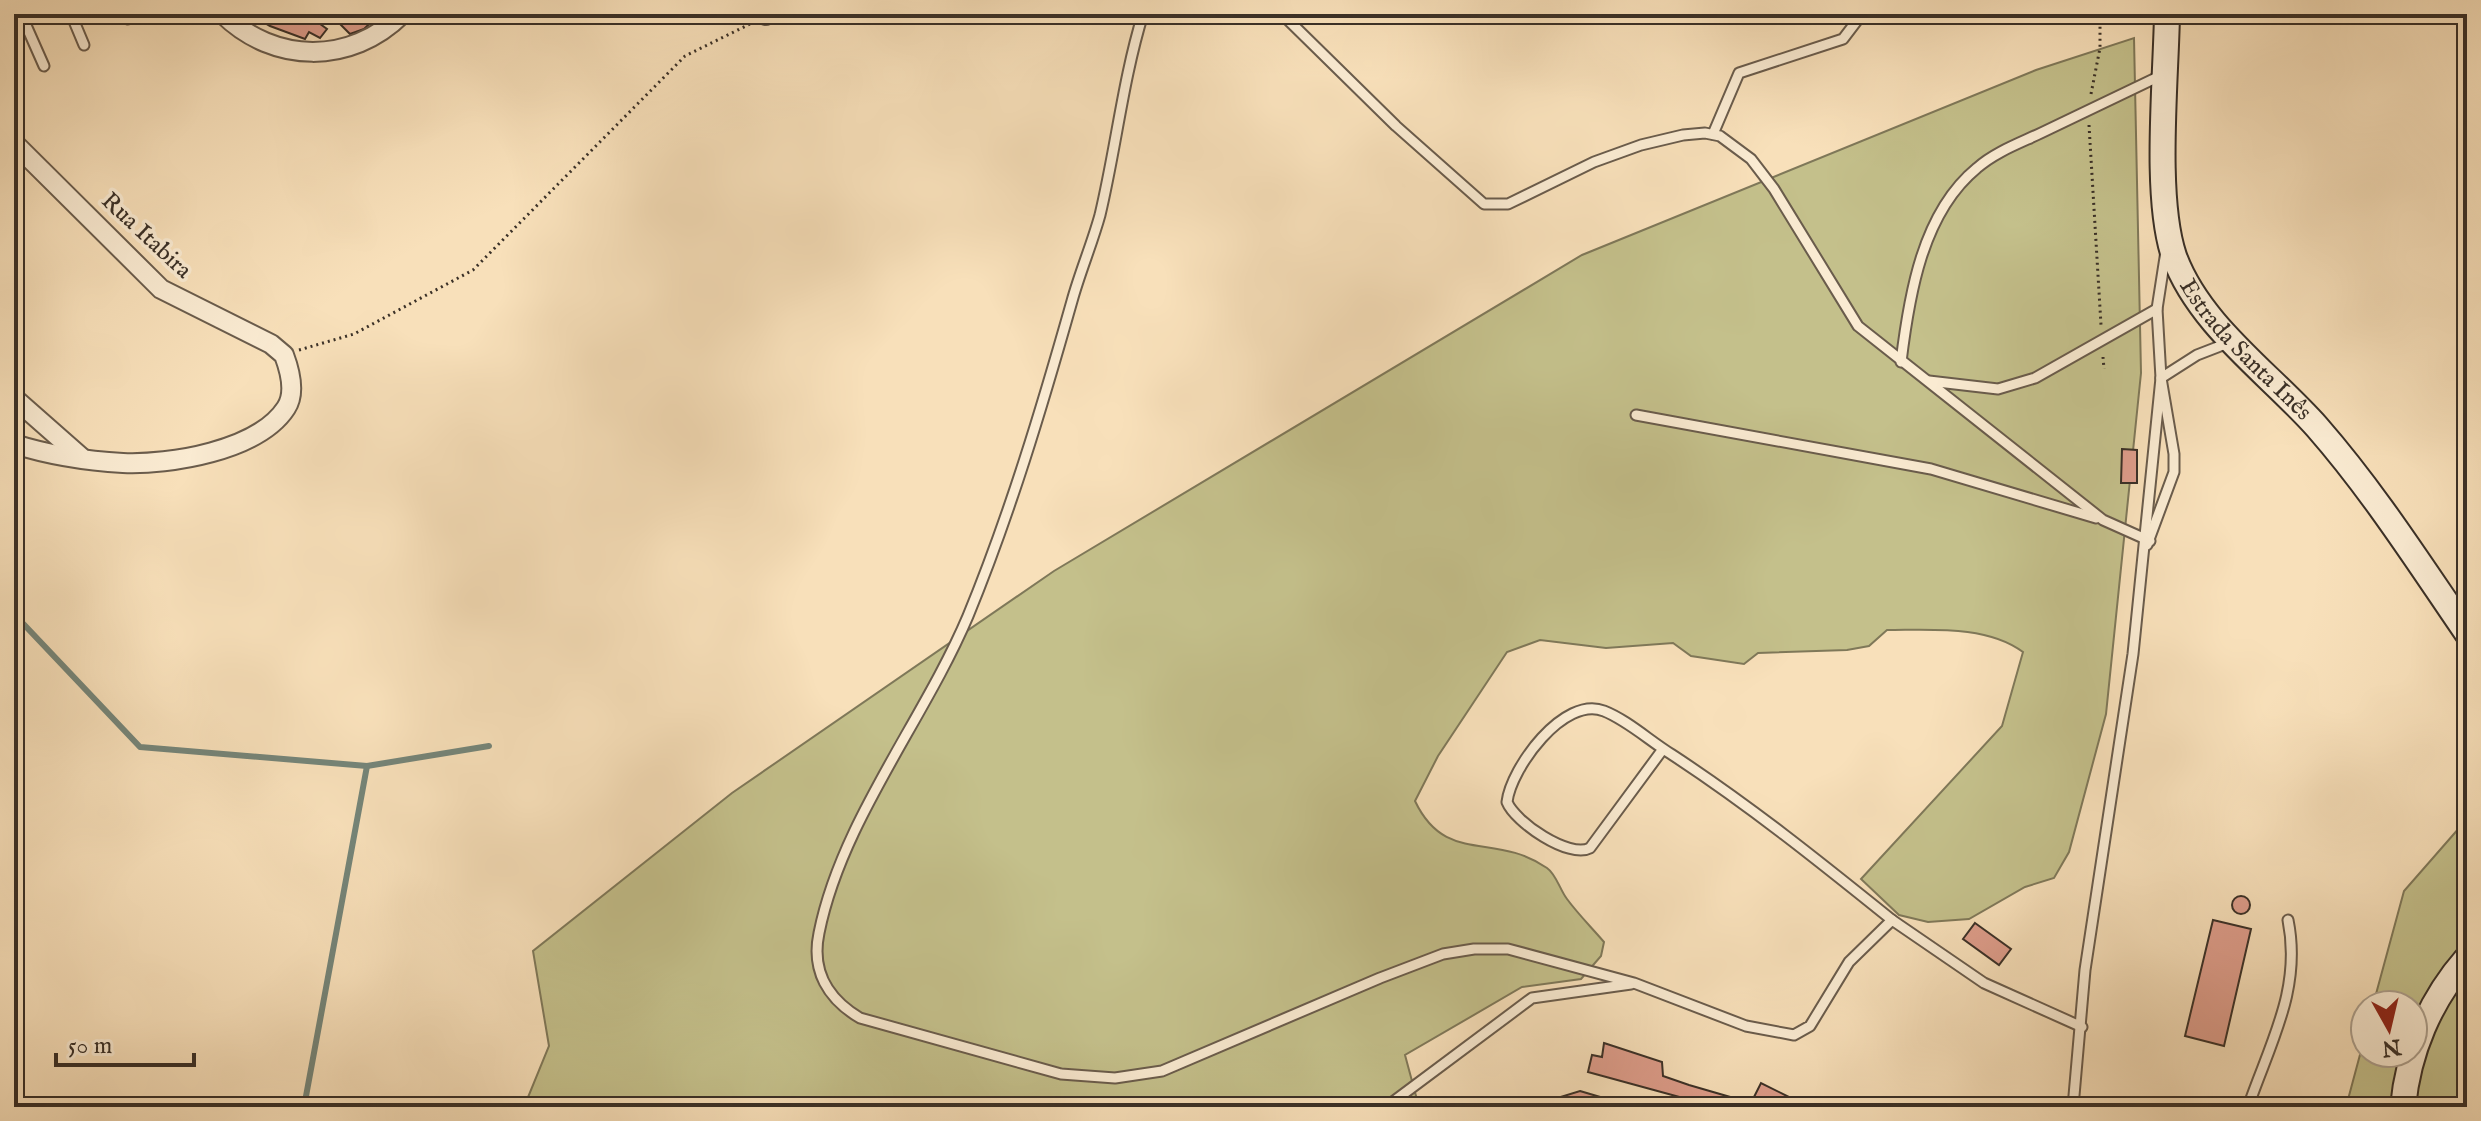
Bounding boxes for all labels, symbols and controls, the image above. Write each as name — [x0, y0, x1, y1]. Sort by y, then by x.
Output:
street label: Rua Itabira — [94, 186, 198, 286]
street label: Estrada Santa Inês — [2172, 273, 2318, 427]
north arrow — [2349, 989, 2429, 1069]
scale bar — [56, 1017, 194, 1067]
text: 50 m — [68, 1031, 112, 1062]
text: N — [2380, 1031, 2404, 1062]

